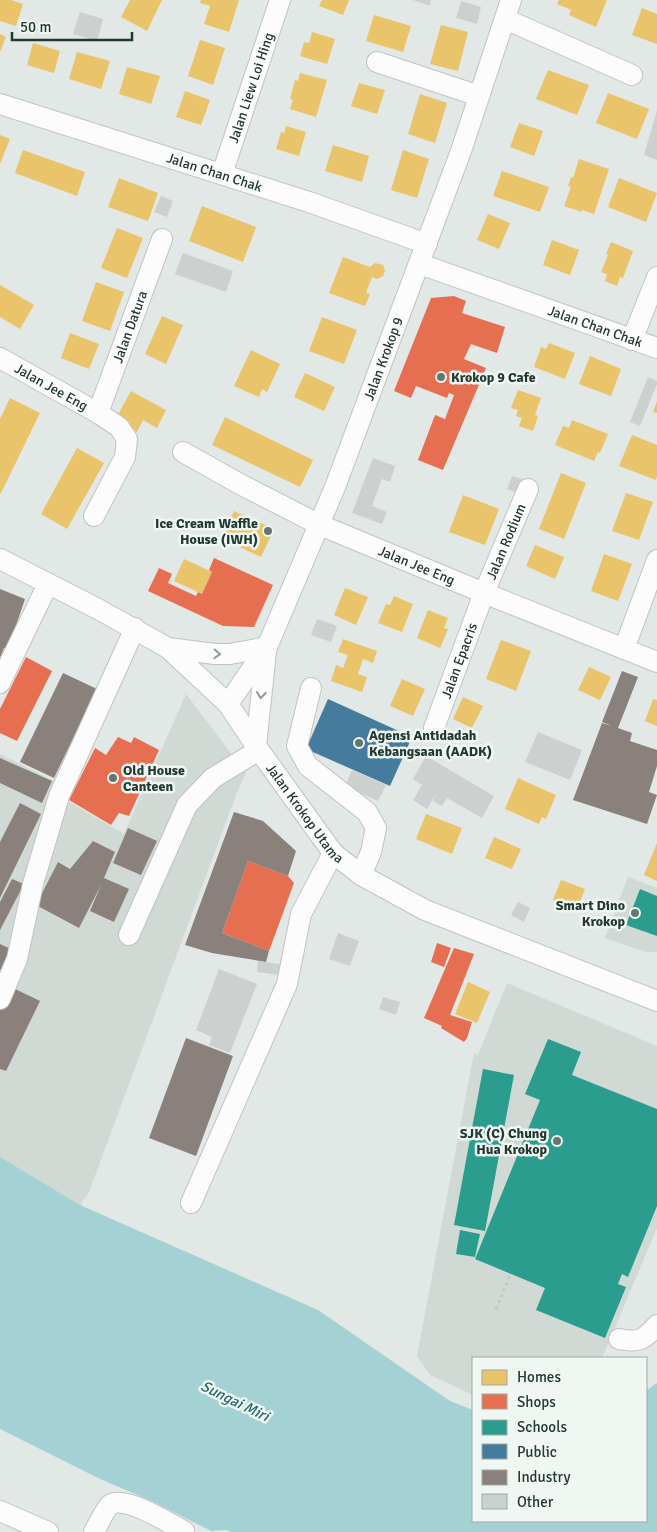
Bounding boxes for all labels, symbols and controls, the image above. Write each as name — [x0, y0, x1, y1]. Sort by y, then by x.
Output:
scale bar — [12, 10, 132, 42]
text: 50 m — [20, 18, 51, 36]
street label: Jalan Liew Loi Hing — [225, 30, 278, 145]
street label: Jalan Chan Chak — [164, 149, 264, 196]
street label: Jalan Datura — [109, 288, 151, 365]
street label: Jalan Chan Chak — [546, 302, 645, 351]
street label: Jalan Krokop 9 — [360, 315, 407, 403]
street label: Jalan Jee Eng — [12, 360, 91, 415]
place label: Krokop 9 Cafe — [451, 369, 536, 386]
marker: Krokop 9 Cafe — [435, 371, 447, 383]
street label: Jalan Rodium — [483, 501, 530, 582]
place label: Ice Cream Waffle House (IWH) — [155, 515, 258, 548]
marker: Ice Cream Waffle House (IWH) — [262, 525, 274, 537]
street label: Jalan Jee Eng — [376, 542, 457, 589]
street label: Jalan Epacris — [438, 620, 481, 701]
one-way arrow — [213, 648, 221, 659]
one-way arrow — [256, 692, 267, 700]
place label: Agensi Antidadah Kebangsaan (AADK) — [369, 727, 492, 760]
marker: Agensi Antidadah Kebangsaan (AADK) — [353, 737, 365, 749]
street label: Jalan Krokop Utama — [262, 760, 347, 867]
place label: Old House Canteen — [123, 762, 185, 795]
marker: Old House Canteen — [107, 772, 119, 784]
place label: Smart Dino Krokop — [556, 897, 625, 930]
marker: Smart Dino Krokop — [629, 907, 641, 919]
place label: SJK (C) Chung Hua Krokop — [460, 1125, 547, 1158]
marker: SJK (C) Chung Hua Krokop — [551, 1135, 563, 1147]
legend — [472, 1357, 647, 1522]
text: Homes — [517, 1368, 561, 1386]
water label: Sungai Miri — [198, 1377, 274, 1426]
text: Shops — [517, 1393, 556, 1411]
text: Schools — [517, 1418, 568, 1436]
text: Public — [517, 1443, 557, 1461]
text: Industry — [517, 1468, 570, 1486]
text: Other — [517, 1493, 554, 1511]

